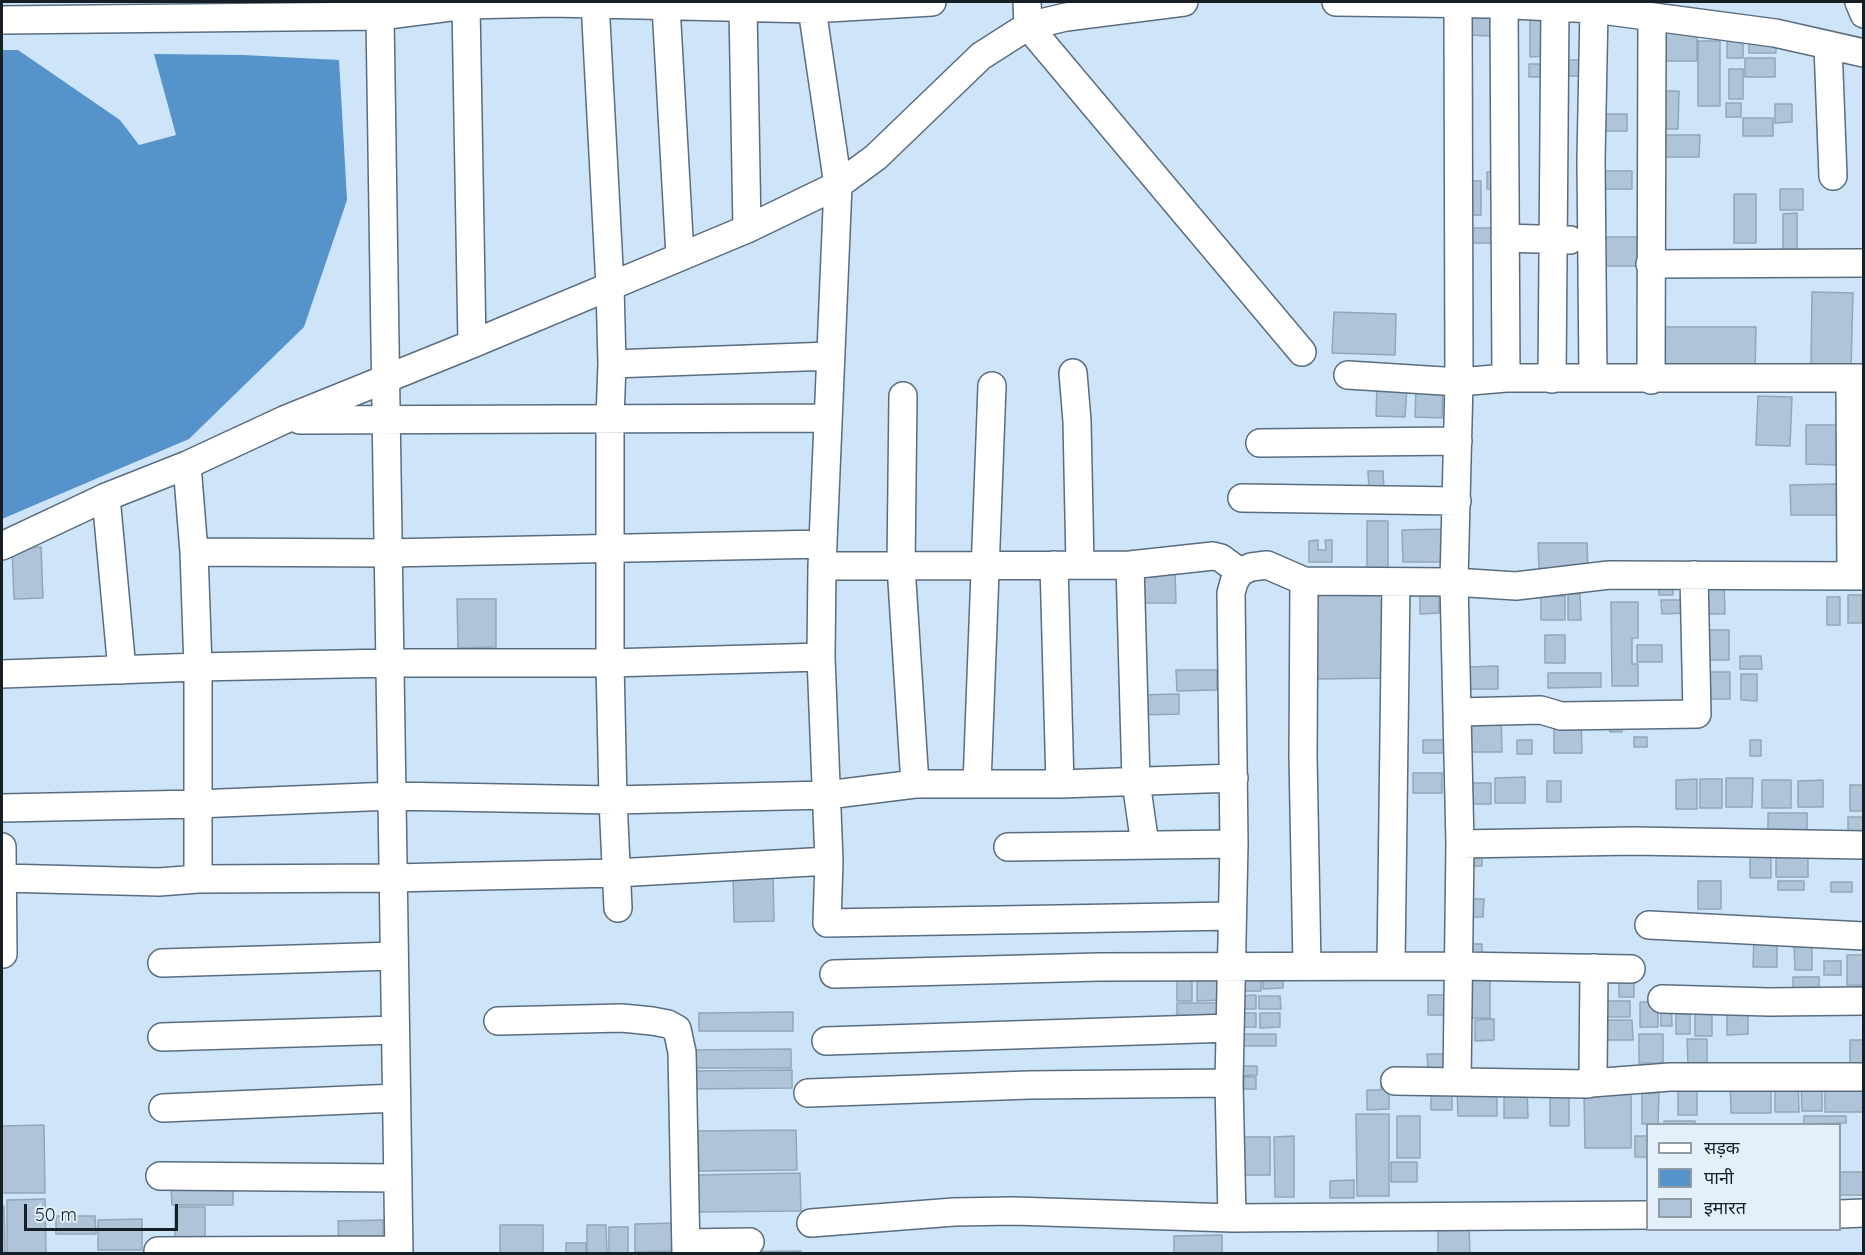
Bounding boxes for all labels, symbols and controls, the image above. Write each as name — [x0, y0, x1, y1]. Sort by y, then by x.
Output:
legend — [1646, 1123, 1841, 1231]
text: सड़क — [1704, 1136, 1740, 1159]
text: पानी — [1704, 1166, 1734, 1189]
scale bar — [27, 1192, 182, 1230]
text: इमारत — [1704, 1196, 1746, 1219]
text: 50 m — [35, 1203, 77, 1226]

